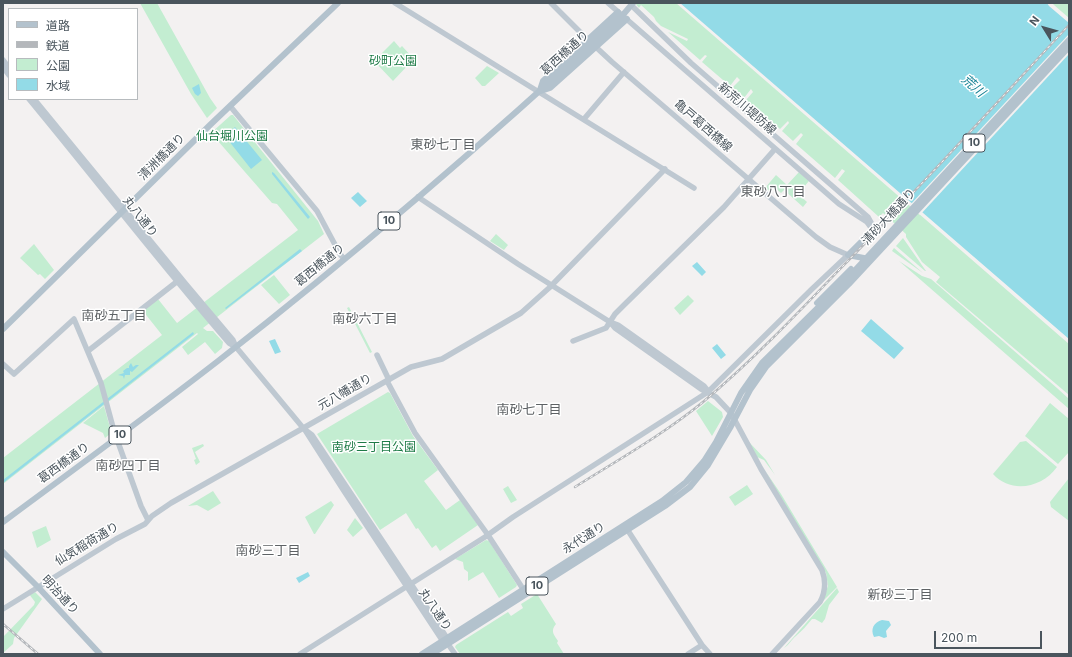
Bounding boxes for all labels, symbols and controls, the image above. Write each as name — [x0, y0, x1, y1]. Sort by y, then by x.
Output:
legend — [8, 8, 138, 100]
north arrow — [1024, 8, 1064, 48]
text: N — [1026, 13, 1043, 28]
text: 道路 — [46, 18, 70, 33]
street label: 葛西橋通り — [538, 28, 592, 78]
text: 鉄道 — [46, 38, 70, 53]
park label: 砂町公園 — [369, 54, 417, 68]
text: 公園 — [46, 58, 70, 73]
water label: 荒川 — [958, 72, 988, 100]
text: 水域 — [46, 78, 70, 93]
street label: 新荒川堤防線 — [715, 80, 779, 138]
street label: 亀戸葛西橋線 — [671, 97, 735, 155]
park label: 仙台堀川公園 — [196, 129, 268, 143]
street label: 清洲橋通り — [136, 131, 188, 183]
road number: 10 — [963, 134, 985, 152]
district label: 東砂七丁目 — [411, 137, 475, 153]
district label: 東砂八丁目 — [741, 184, 805, 200]
street label: 清砂大橋通り — [859, 186, 919, 248]
street label: 丸八通り — [120, 194, 160, 240]
road number: 10 — [378, 212, 400, 230]
street label: 葛西橋通り — [292, 241, 348, 289]
district label: 南砂五丁目 — [82, 308, 146, 324]
district label: 南砂六丁目 — [333, 311, 397, 327]
street label: 元八幡通り — [315, 371, 375, 413]
district label: 南砂七丁目 — [497, 402, 561, 418]
road number: 10 — [109, 426, 131, 444]
street label: 葛西橋通り — [35, 440, 93, 486]
park label: 南砂三丁目公園 — [332, 440, 416, 454]
district label: 南砂四丁目 — [96, 458, 160, 474]
street label: 仙気稲荷通り — [52, 519, 122, 569]
street label: 永代通り — [560, 519, 608, 557]
district label: 南砂三丁目 — [236, 543, 300, 559]
street label: 明治通り — [38, 573, 82, 617]
road number: 10 — [526, 577, 548, 595]
street label: 丸八通り — [416, 586, 454, 634]
district label: 新砂三丁目 — [868, 587, 932, 603]
scale bar — [936, 623, 1044, 649]
text: 200 m — [941, 630, 977, 645]

